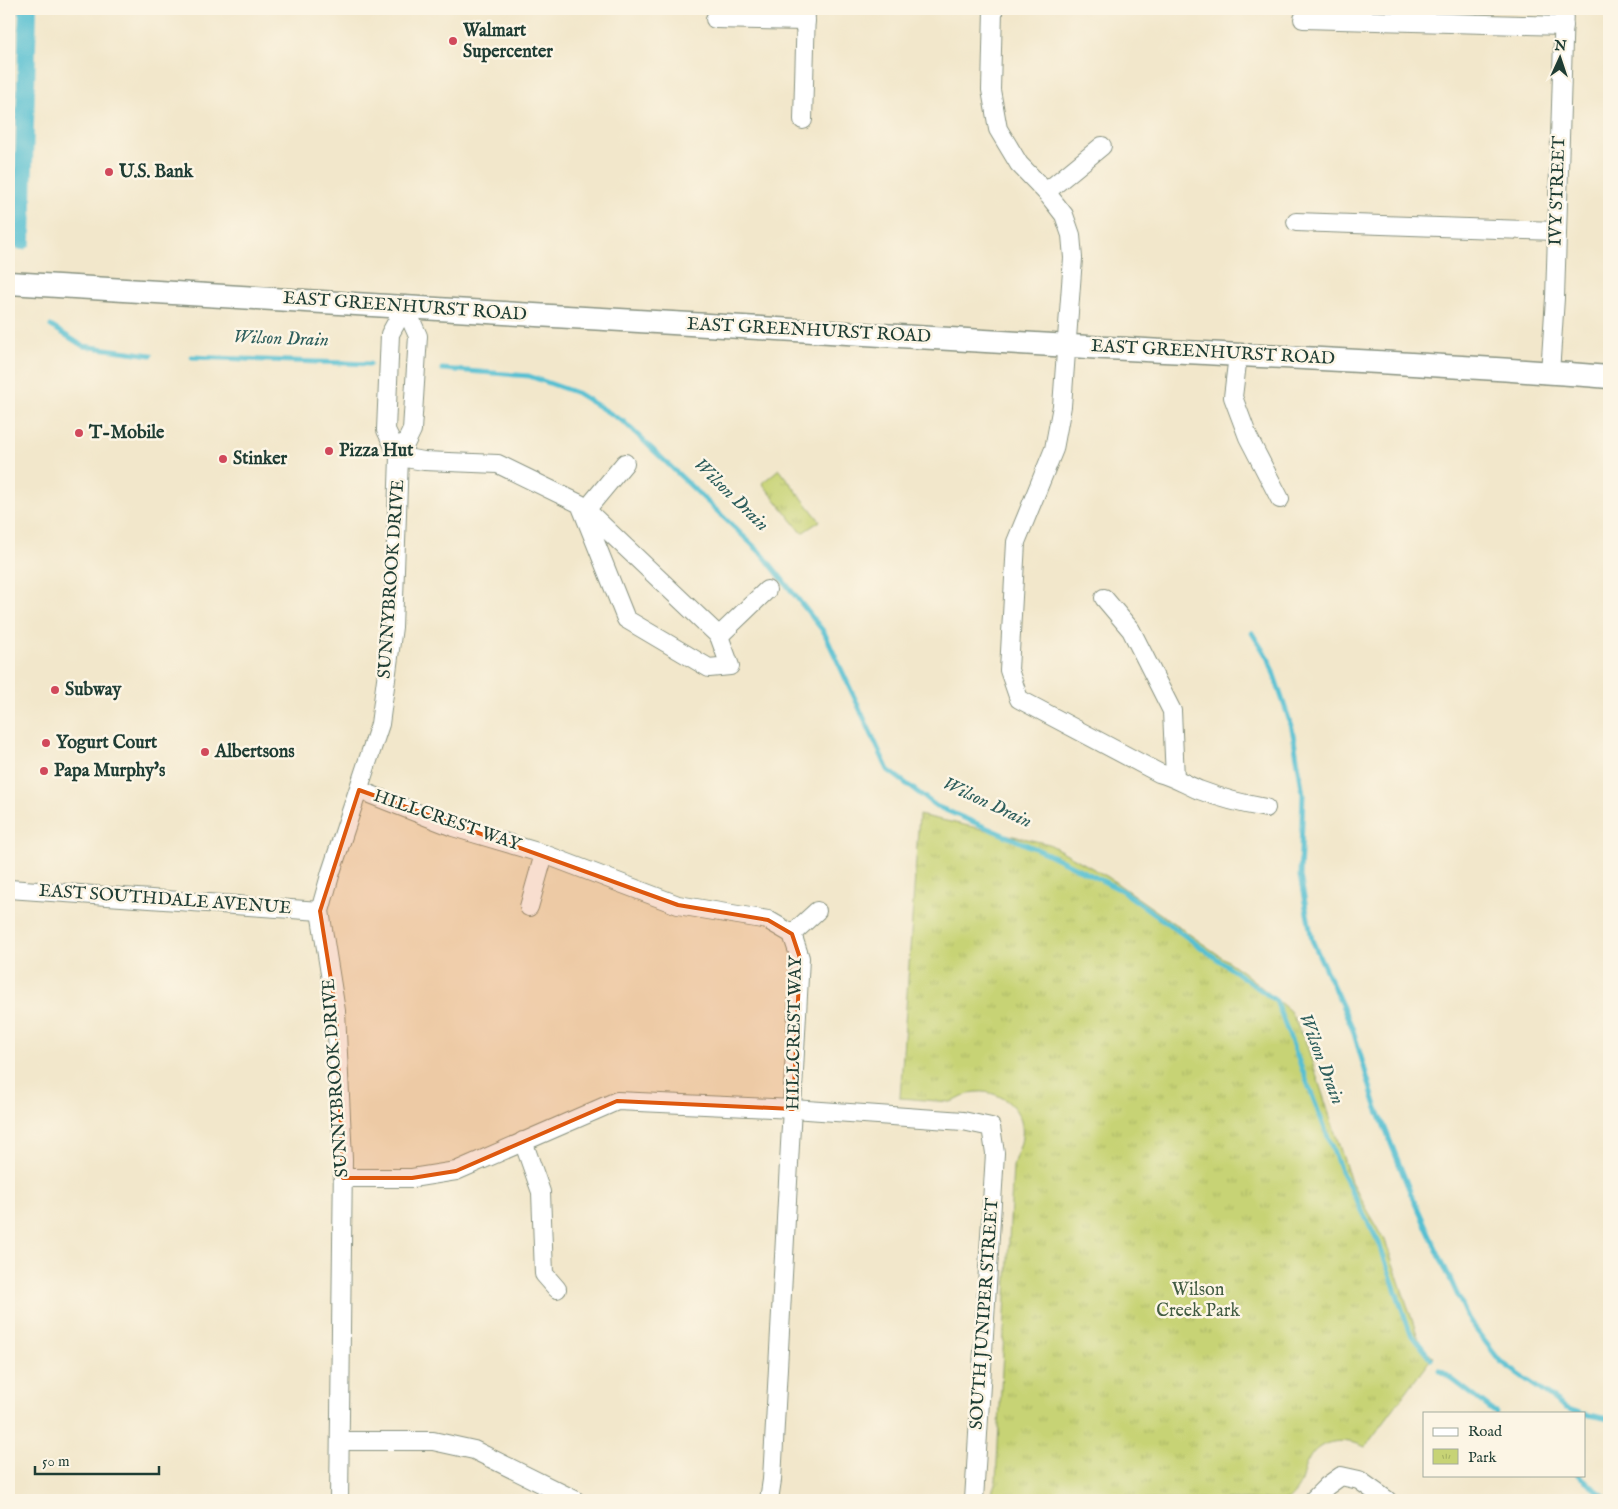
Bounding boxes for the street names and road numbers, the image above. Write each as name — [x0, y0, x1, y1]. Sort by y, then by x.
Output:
street label: IVY STREET — [1545, 136, 1571, 246]
street label: EAST GREENHURST ROAD — [282, 287, 528, 327]
street label: EAST GREENHURST ROAD — [686, 313, 932, 349]
street label: EAST GREENHURST ROAD — [1090, 335, 1336, 371]
street label: SUNNYBROOK DRIVE — [374, 479, 410, 679]
street label: HILLCREST WAY — [370, 785, 524, 857]
street label: EAST SOUTHDALE AVENUE — [38, 880, 292, 920]
street label: HILLCREST WAY — [782, 955, 808, 1110]
street label: SUNNYBROOK DRIVE — [318, 978, 354, 1178]
street label: SOUTH JUNIPER STREET — [965, 1197, 1005, 1431]

